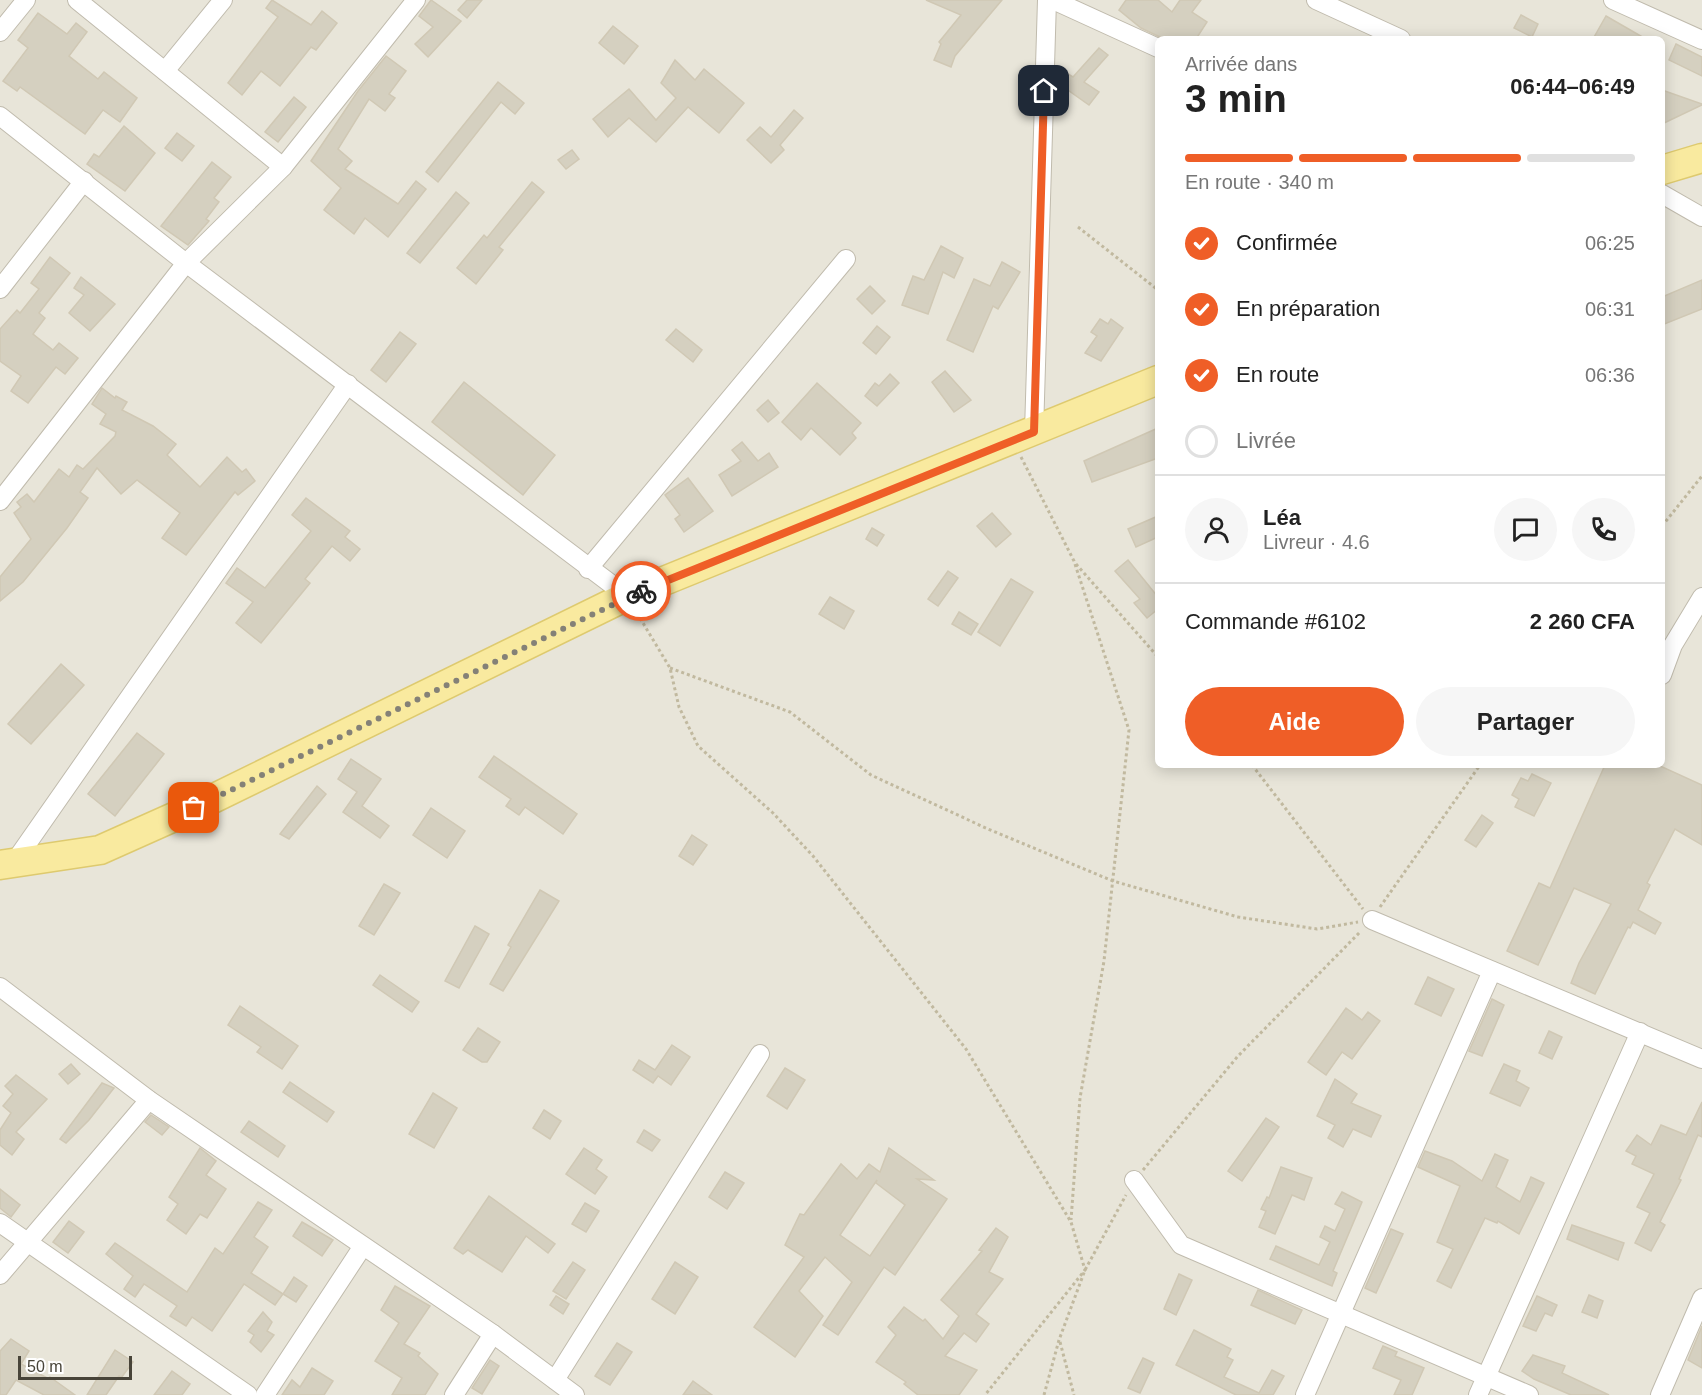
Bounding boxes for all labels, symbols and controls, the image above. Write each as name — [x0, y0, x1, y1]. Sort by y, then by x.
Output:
text: Arrivée dans — [1185, 53, 1297, 75]
pin — [1018, 65, 1069, 116]
icon: home — [1027, 74, 1060, 107]
text: 06:44–06:49 — [1510, 74, 1635, 99]
text: 3 min — [1185, 77, 1287, 120]
text: En route · 340 m — [1185, 171, 1334, 193]
icon: check — [1185, 227, 1218, 260]
text: Confirmée — [1236, 230, 1337, 255]
text: 06:25 — [1585, 232, 1635, 254]
icon: check — [1185, 293, 1218, 326]
text: En préparation — [1236, 296, 1380, 321]
text: 06:31 — [1585, 298, 1635, 320]
icon: check — [1185, 359, 1218, 392]
text: En route — [1236, 362, 1319, 387]
text: 06:36 — [1585, 364, 1635, 386]
text: Livrée — [1236, 428, 1296, 453]
button: person — [1185, 498, 1248, 561]
button: chat — [1494, 498, 1557, 561]
button: phone — [1572, 498, 1635, 561]
text: Léa — [1263, 505, 1301, 530]
text: Livreur · 4.6 — [1263, 531, 1370, 553]
courier — [611, 561, 671, 621]
icon: bike — [625, 575, 658, 608]
text: Commande #6102 — [1185, 609, 1366, 634]
text: 2 260 CFA — [1530, 609, 1635, 634]
button: Aide — [1185, 687, 1404, 756]
button: Partager — [1416, 687, 1635, 756]
pin — [168, 782, 219, 833]
icon: bag — [177, 791, 210, 824]
scale bar — [18, 1353, 132, 1380]
text: 50 m — [27, 1358, 63, 1375]

